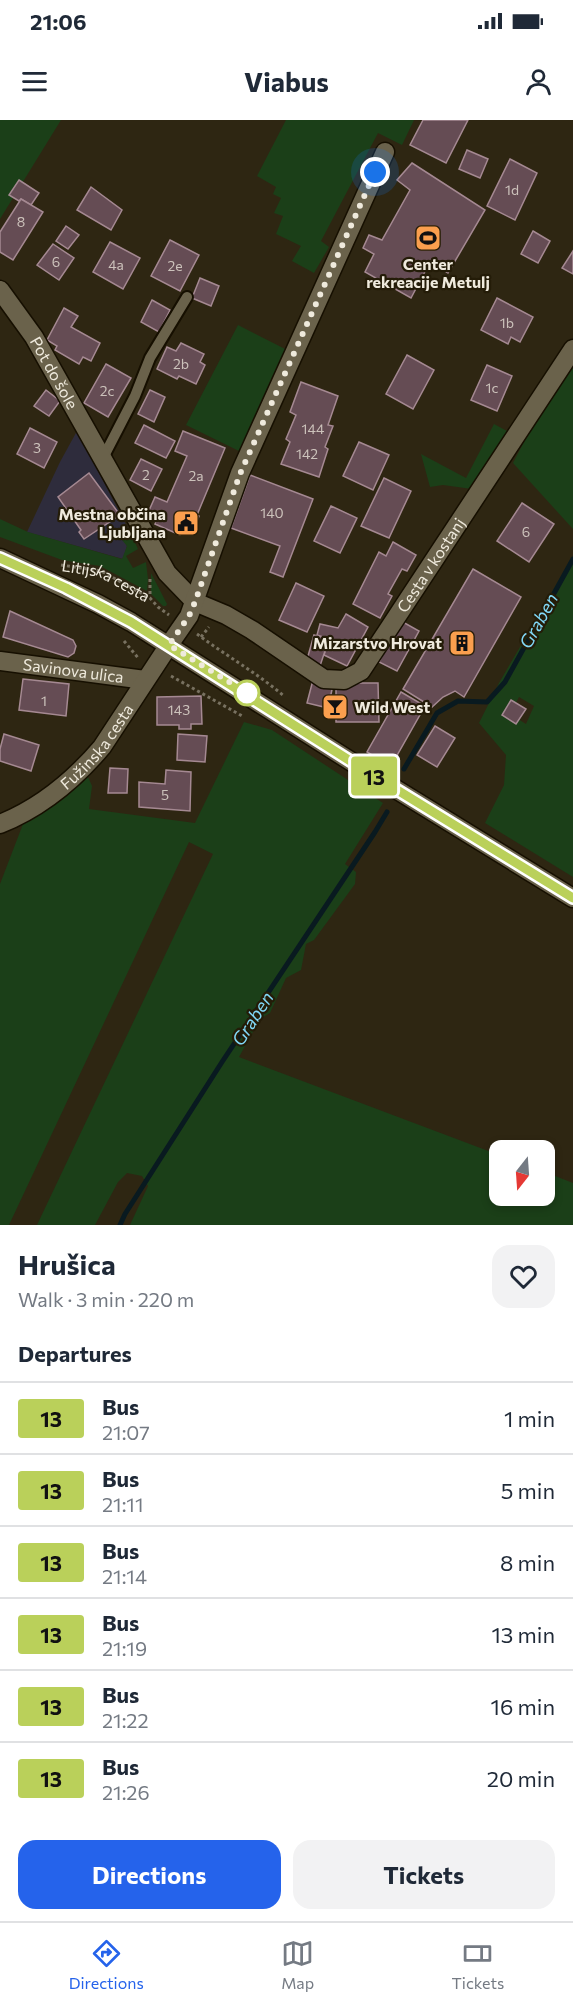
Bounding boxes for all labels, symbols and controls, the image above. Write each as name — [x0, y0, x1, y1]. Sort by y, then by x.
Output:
text: 21:06 — [30, 8, 87, 35]
icon: menu — [18, 65, 51, 98]
text: Viabus — [244, 65, 329, 98]
icon: person — [522, 65, 555, 98]
your location — [360, 157, 390, 187]
house number: 1d — [505, 181, 519, 198]
house number: 8 — [17, 213, 25, 230]
sports icon: Center rekreacije Metulj — [413, 223, 443, 253]
house number: 6 — [52, 253, 60, 270]
place label: Center rekreacije Metulj — [366, 254, 490, 291]
house number: 4a — [108, 256, 124, 273]
house number: 2e — [167, 257, 183, 274]
house number: 1b — [500, 314, 514, 331]
street label: Pot do šole — [27, 333, 83, 412]
house number: 2b — [173, 355, 189, 372]
house number: 1c — [486, 379, 499, 396]
house number: 2c — [100, 382, 114, 399]
house number: 144 — [302, 420, 325, 437]
house number: 3 — [33, 439, 41, 456]
house number: 142 — [296, 445, 318, 462]
house number: 2 — [142, 466, 150, 483]
house number: 2a — [188, 467, 204, 484]
place label: Mestna občina Ljubljana — [58, 504, 166, 541]
house number: 140 — [260, 504, 284, 521]
public building icon: Mestna občina Ljubljana — [171, 508, 201, 538]
street label: Cesta v kostanj — [392, 514, 468, 616]
house number: 6 — [522, 523, 530, 540]
street label: Litijska cesta — [61, 555, 154, 605]
water label: Graben — [514, 589, 562, 652]
building icon: Mizarstvo Hrovat — [447, 628, 477, 658]
place label: Mizarstvo Hrovat — [313, 633, 442, 652]
street label: Savinova ulica — [22, 654, 125, 686]
unlabelled marker — [234, 680, 260, 706]
house number: 1 — [41, 692, 47, 709]
bar icon: Wild West — [320, 692, 350, 722]
place label: Wild West — [354, 697, 430, 716]
street label: Fužinska cesta — [56, 700, 137, 793]
house number: 143 — [168, 701, 190, 718]
line badge: 13 — [347, 756, 401, 796]
text: 13 — [363, 764, 385, 789]
house number: 5 — [161, 786, 169, 803]
water label: Graben — [227, 987, 278, 1050]
north arrow — [489, 1140, 555, 1206]
map controls — [489, 1140, 555, 1206]
button: heart — [492, 1245, 555, 1308]
text: Hrušica — [18, 1247, 116, 1281]
text: Walk · 3 min · 220 m — [18, 1287, 194, 1311]
text: Departures — [18, 1340, 132, 1367]
text: Bus — [102, 1393, 139, 1420]
text: 1 min — [504, 1405, 555, 1432]
text: 13 — [40, 1406, 62, 1431]
text: 21:07 — [102, 1420, 150, 1444]
text: Bus — [102, 1465, 139, 1492]
text: 5 min — [501, 1477, 555, 1504]
text: 13 — [40, 1478, 62, 1503]
text: 21:11 — [102, 1492, 143, 1516]
text: Bus — [102, 1537, 139, 1564]
text: 8 min — [500, 1549, 555, 1576]
text: 13 — [40, 1550, 62, 1575]
text: 21:14 — [102, 1564, 147, 1588]
text: Bus — [102, 1609, 139, 1636]
text: 13 min — [491, 1621, 555, 1648]
text: 13 — [40, 1622, 62, 1647]
text: 21:19 — [102, 1636, 147, 1660]
text: Bus — [102, 1681, 139, 1708]
text: 16 min — [491, 1693, 555, 1720]
text: 13 — [40, 1694, 62, 1719]
text: 21:22 — [102, 1708, 149, 1732]
text: Bus — [102, 1753, 139, 1780]
text: 20 min — [487, 1765, 555, 1792]
text: 13 — [40, 1766, 62, 1791]
text: 21:26 — [102, 1780, 150, 1804]
button: Directions — [18, 1840, 281, 1909]
button: Tickets — [293, 1840, 555, 1909]
tab: Directions — [69, 1937, 144, 1992]
tab: Map — [281, 1937, 314, 1992]
tab: Tickets — [452, 1937, 504, 1992]

